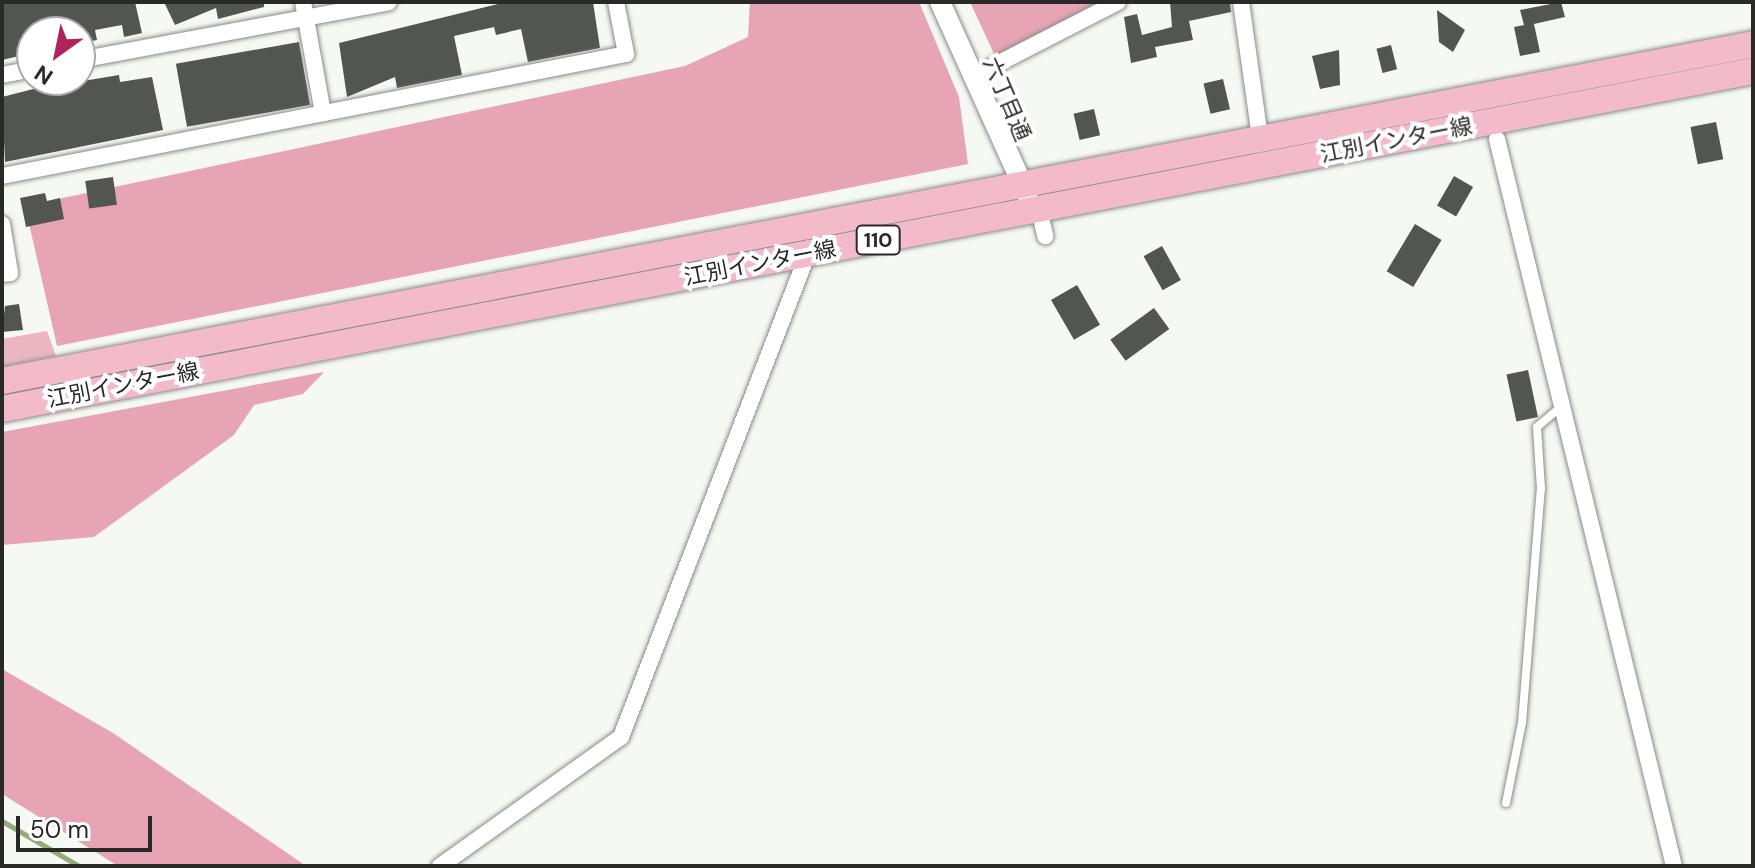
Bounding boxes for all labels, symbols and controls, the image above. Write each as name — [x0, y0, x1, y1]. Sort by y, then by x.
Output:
north arrow — [16, 16, 96, 96]
street label: 六丁目通 — [978, 53, 1036, 145]
text: N — [29, 58, 58, 91]
street label: 江別インター線 — [1318, 112, 1474, 168]
road number: 110 — [854, 224, 902, 256]
street label: 江別インター線 — [682, 235, 838, 291]
street label: 江別インター線 — [45, 357, 201, 413]
scale bar — [20, 800, 156, 850]
text: 50 m — [30, 814, 89, 845]

